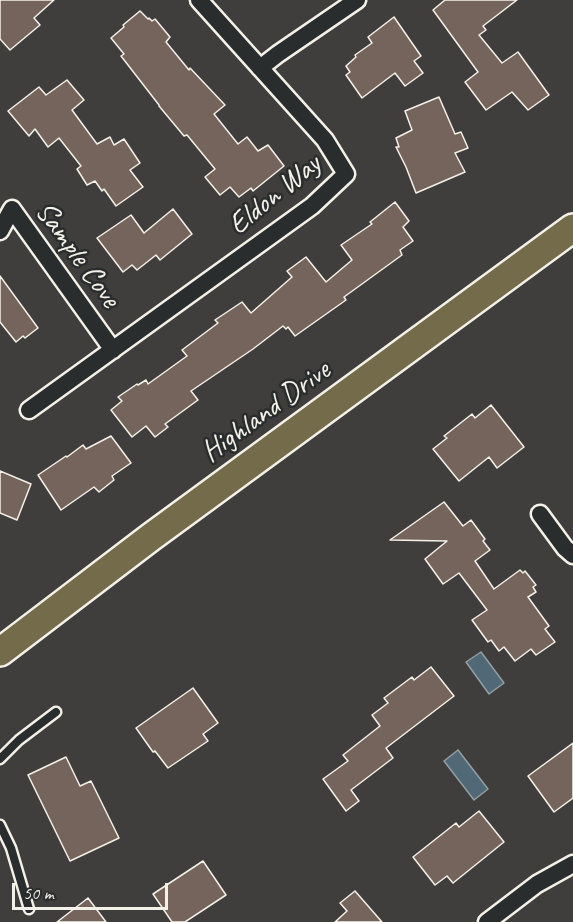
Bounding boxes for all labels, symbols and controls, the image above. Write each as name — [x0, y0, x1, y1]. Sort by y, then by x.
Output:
street label: Eldon Way — [222, 147, 328, 243]
street label: Sample Cove — [27, 195, 127, 315]
street label: Highland Drive — [195, 353, 337, 471]
scale bar — [15, 871, 171, 909]
text: 50 m — [23, 882, 54, 904]

